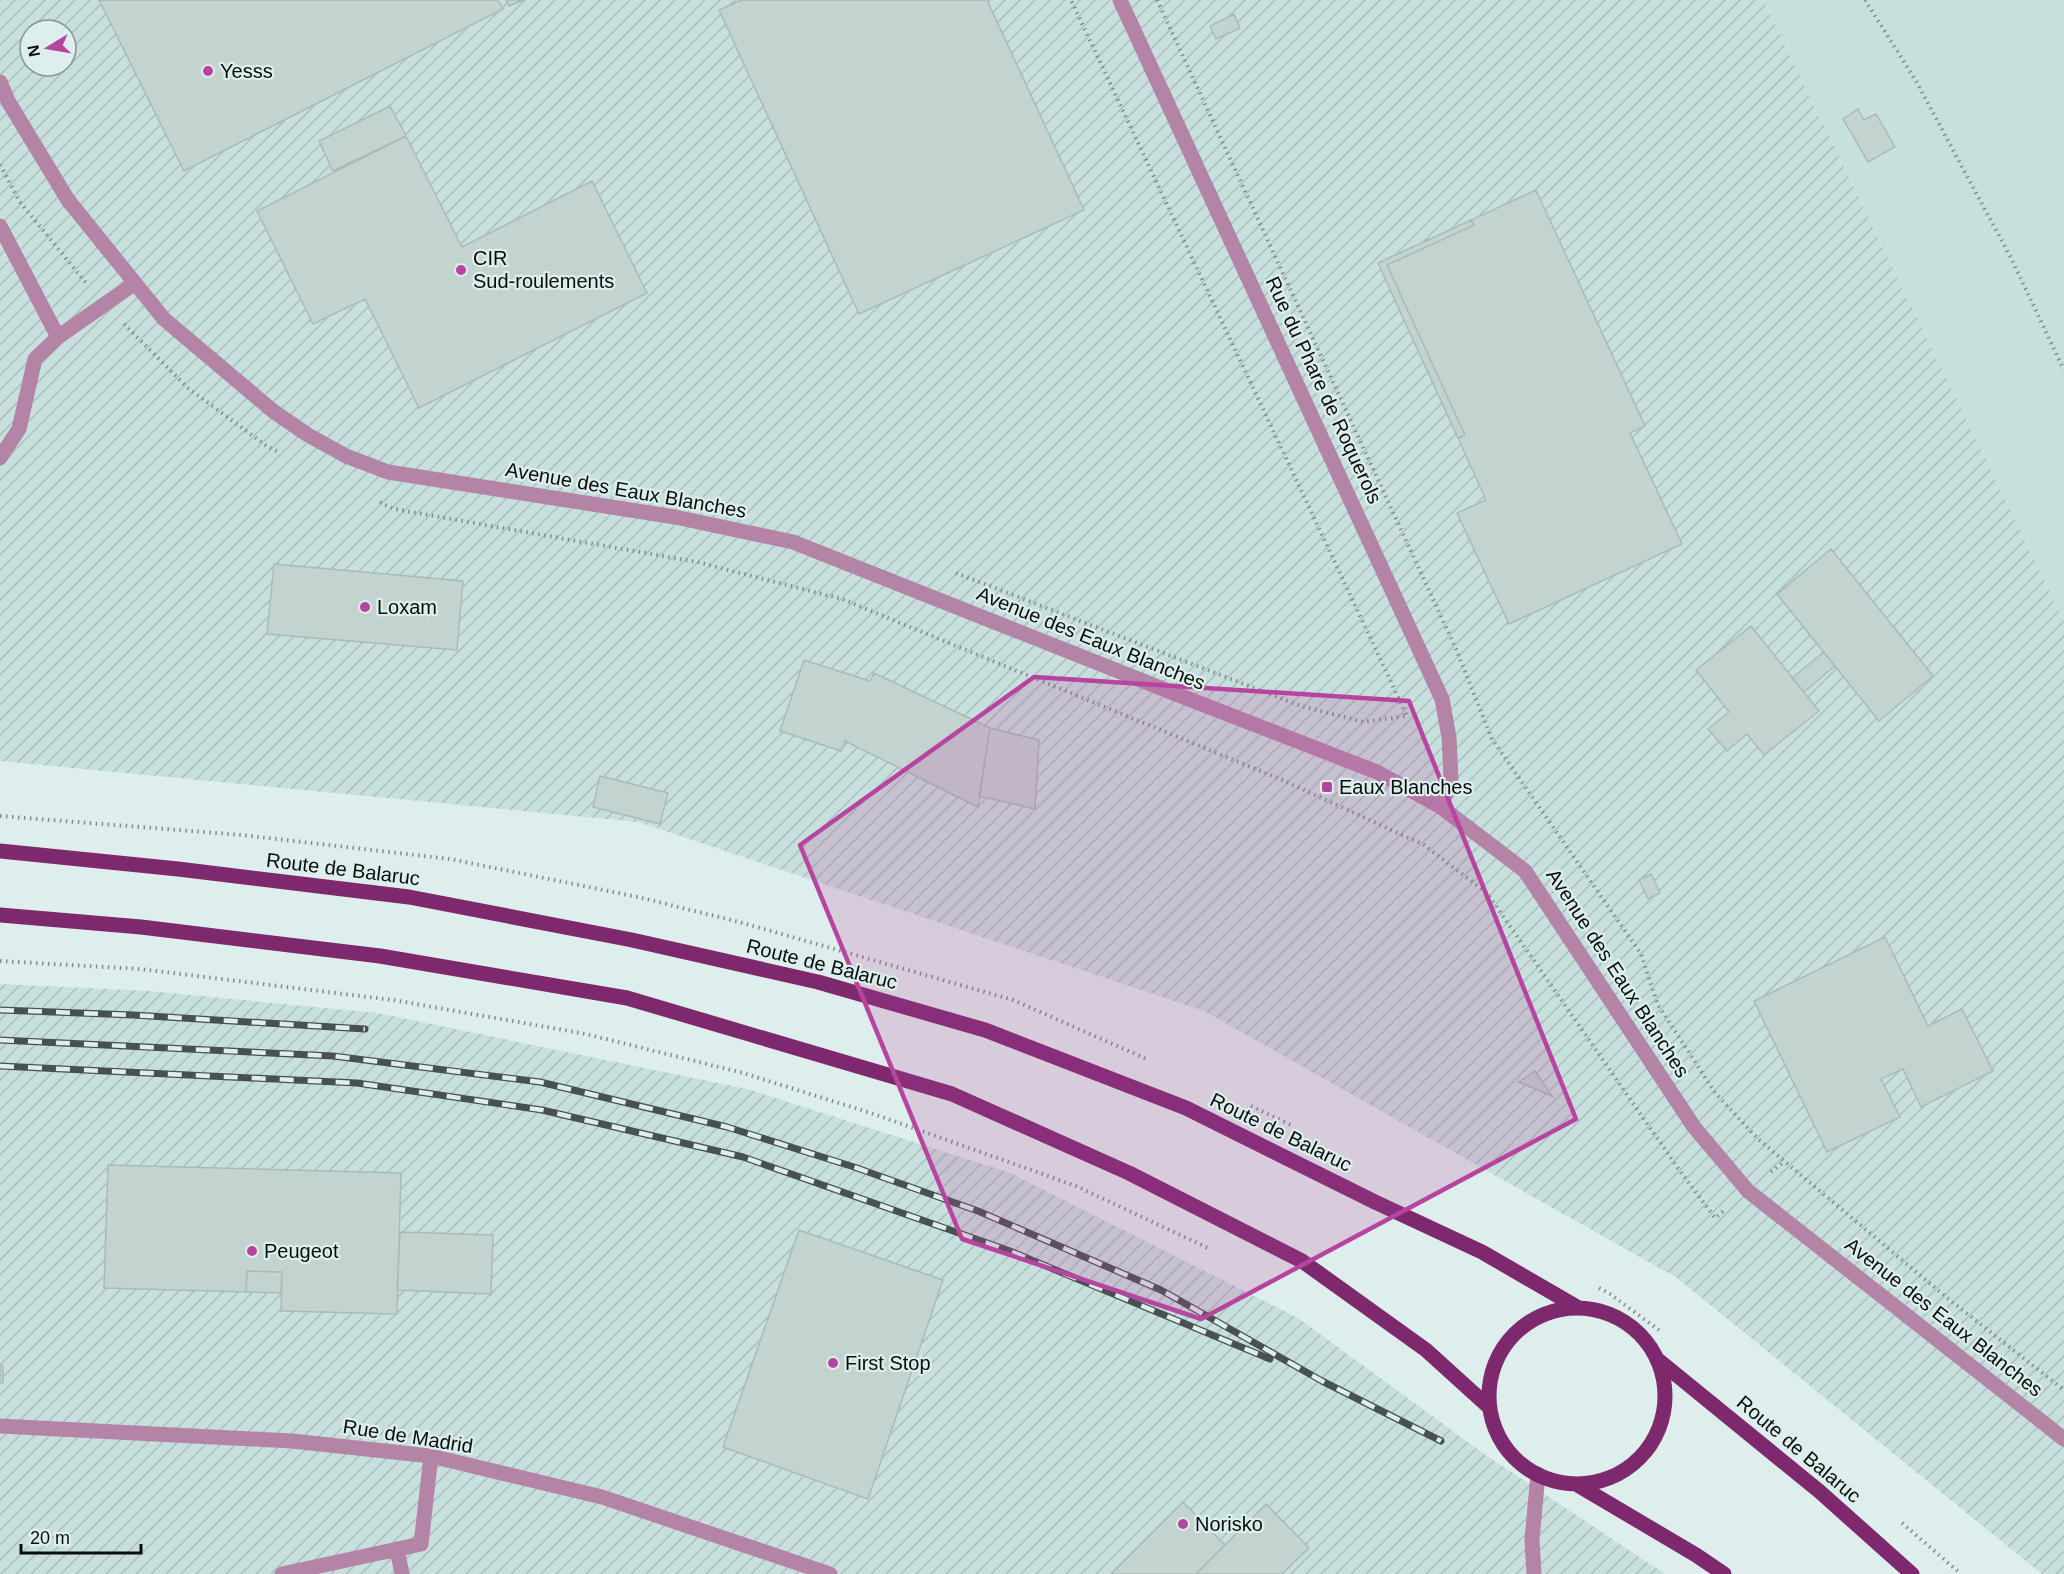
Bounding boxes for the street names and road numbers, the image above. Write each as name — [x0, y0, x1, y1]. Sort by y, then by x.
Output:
street label: Rue du Phare de Roquerols — [1262, 273, 1386, 507]
street label: Avenue des Eaux Blanches — [504, 458, 748, 522]
street label: Avenue des Eaux Blanches — [974, 582, 1208, 694]
street label: Route de Balaruc — [265, 849, 421, 889]
street label: Avenue des Eaux Blanches — [1542, 865, 1694, 1081]
street label: Route de Balaruc — [744, 935, 900, 993]
street label: Route de Balaruc — [1207, 1088, 1355, 1176]
street label: Avenue des Eaux Blanches — [1841, 1233, 2047, 1401]
street label: Route de Balaruc — [1733, 1391, 1865, 1507]
street label: Rue de Madrid — [341, 1415, 475, 1457]

